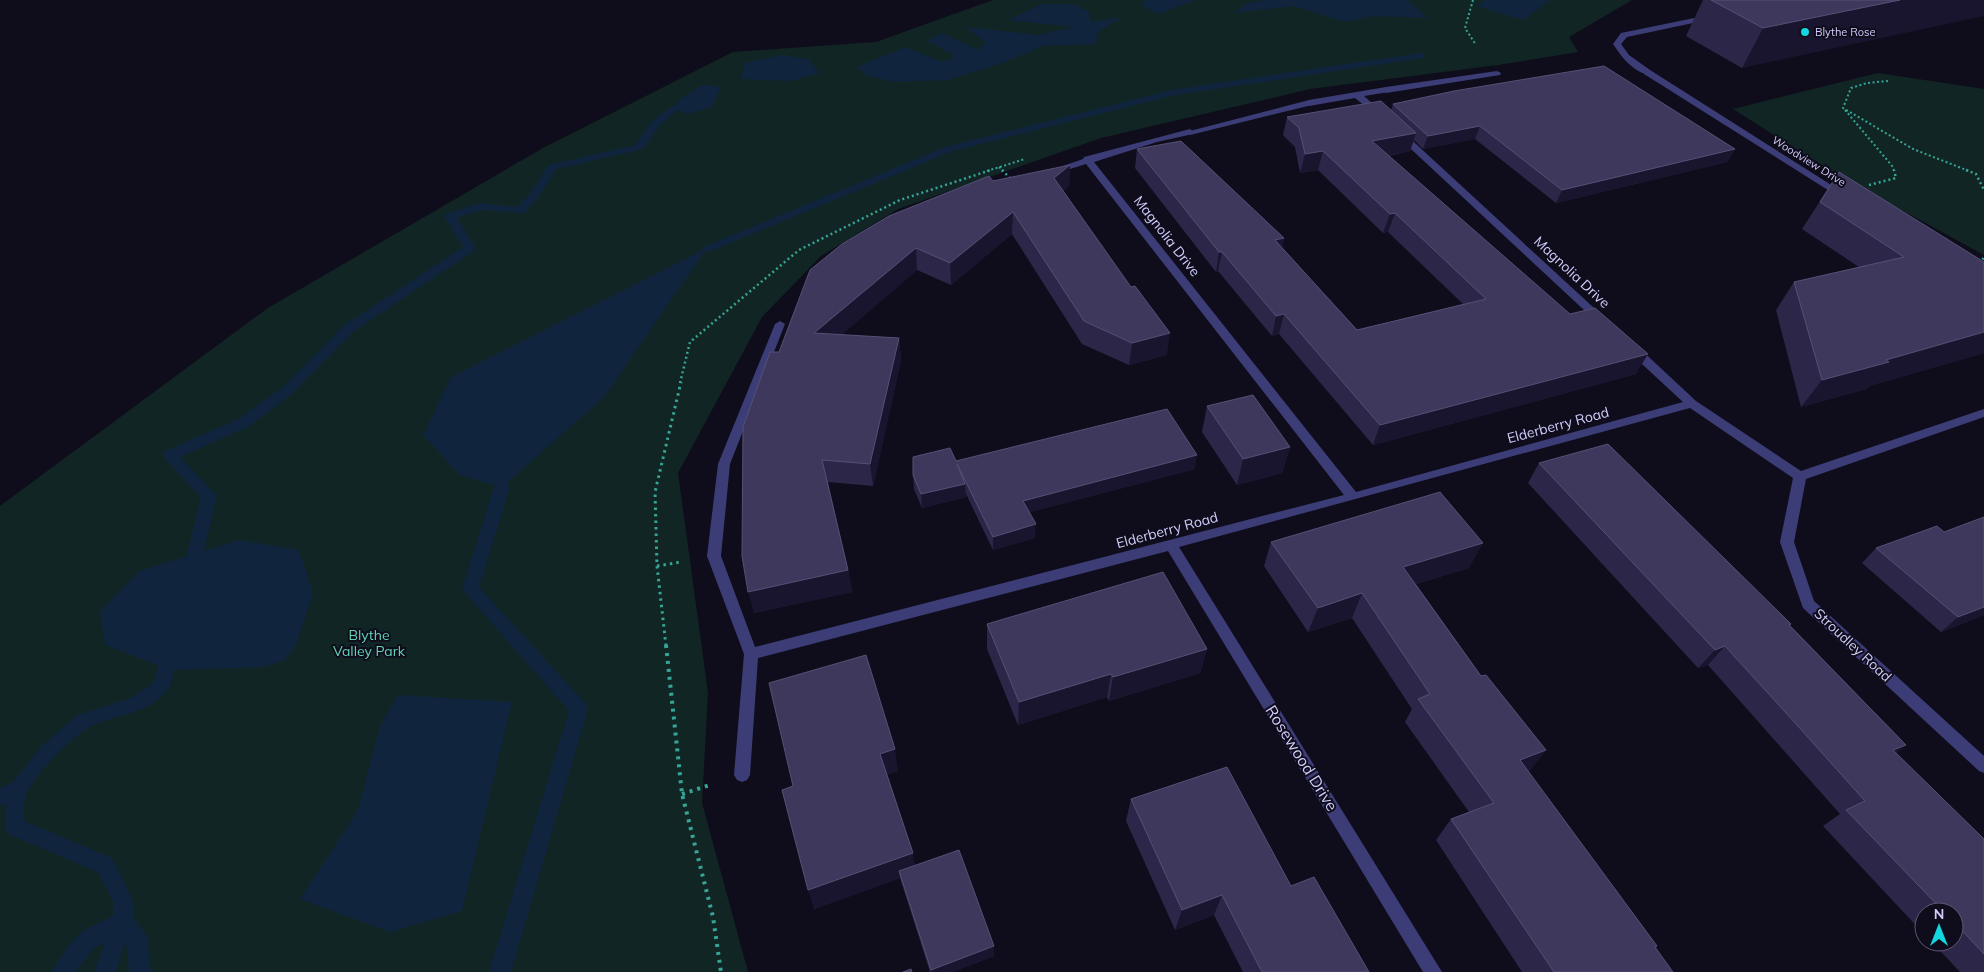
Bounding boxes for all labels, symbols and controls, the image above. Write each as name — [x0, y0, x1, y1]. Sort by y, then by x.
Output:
place label: Blythe Rose — [1815, 25, 1875, 39]
marker: Blythe Rose — [1799, 26, 1811, 38]
street label: Woodview Drive — [1770, 133, 1848, 189]
street label: Magnolia Drive — [1130, 192, 1204, 280]
street label: Magnolia Drive — [1530, 232, 1614, 312]
street label: Elderberry Road — [1505, 403, 1611, 447]
street label: Elderberry Road — [1114, 508, 1220, 552]
street label: Stroudley Road — [1811, 605, 1895, 685]
park label: Blythe Valley Park — [333, 626, 406, 660]
street label: Rosewood Drive — [1261, 701, 1343, 815]
north arrow — [1914, 902, 1964, 952]
text: N — [1934, 905, 1944, 923]

